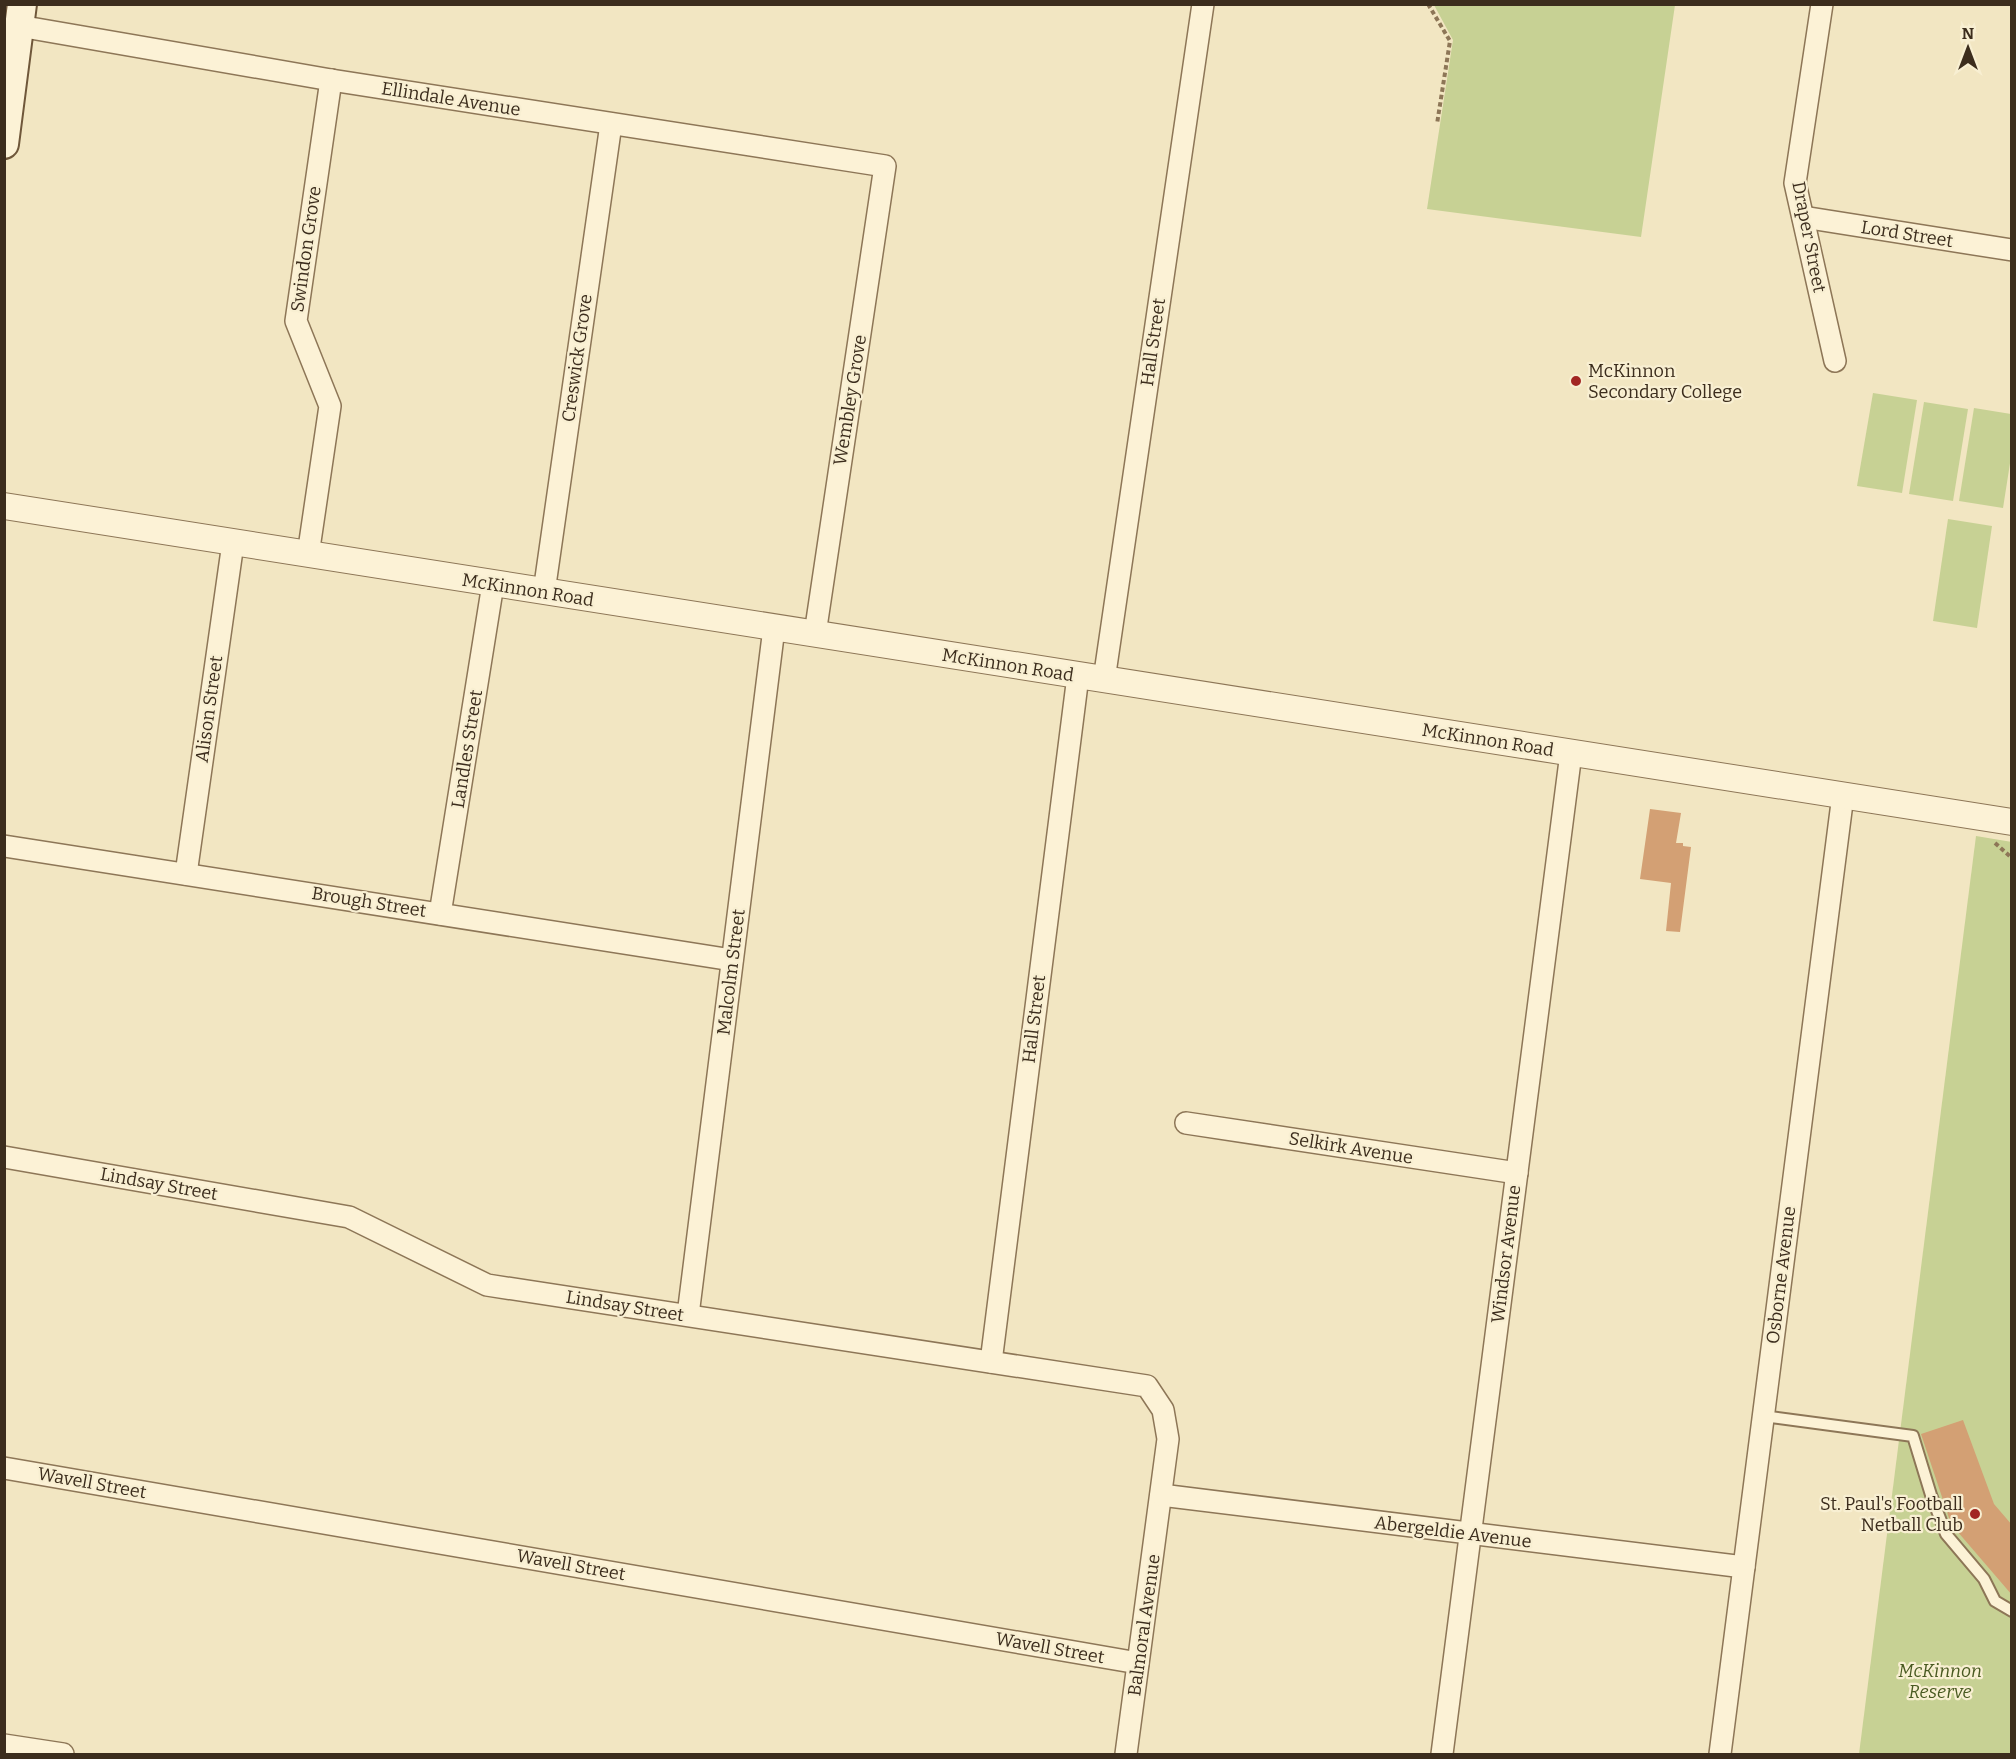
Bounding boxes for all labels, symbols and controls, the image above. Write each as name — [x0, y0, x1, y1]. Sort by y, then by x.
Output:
north arrow — [1938, 18, 1998, 78]
text: N — [1962, 24, 1974, 43]
street label: Ellindale Avenue — [380, 77, 522, 121]
street label: Draper Street — [1787, 180, 1831, 295]
street label: Swindon Grove — [286, 185, 326, 313]
street label: Lord Street — [1859, 216, 1955, 252]
street label: Creswick Grove — [557, 293, 597, 423]
street label: Hall Street — [1136, 296, 1170, 387]
street label: Wembley Grove — [829, 333, 871, 467]
place label: McKinnon Secondary College — [1588, 360, 1742, 403]
marker: McKinnon Secondary College — [1569, 374, 1583, 388]
street label: McKinnon Road — [460, 569, 596, 611]
street label: McKinnon Road — [940, 644, 1076, 686]
street label: Alison Street — [191, 654, 227, 764]
street label: Landles Street — [447, 688, 487, 810]
street label: McKinnon Road — [1420, 719, 1556, 761]
street label: Brough Street — [310, 882, 428, 922]
street label: Malcolm Street — [712, 907, 750, 1036]
street label: Hall Street — [1018, 973, 1050, 1064]
street label: Selkirk Avenue — [1287, 1127, 1415, 1169]
street label: Lindsay Street — [99, 1163, 220, 1205]
street label: Windsor Avenue — [1487, 1184, 1525, 1324]
street label: Osborne Avenue — [1762, 1205, 1800, 1345]
street label: Lindsay Street — [565, 1286, 686, 1326]
street label: Wavell Street — [36, 1463, 149, 1503]
place label: St. Paul's Football Netball Club — [1820, 1493, 1963, 1536]
marker: St. Paul's Football Netball Club — [1968, 1507, 1982, 1521]
street label: Abergeldie Avenue — [1373, 1511, 1533, 1553]
street label: Wavell Street — [515, 1545, 628, 1585]
street label: Balmoral Avenue — [1123, 1553, 1165, 1697]
street label: Wavell Street — [994, 1628, 1107, 1668]
park label: McKinnon Reserve — [1898, 1660, 1982, 1703]

